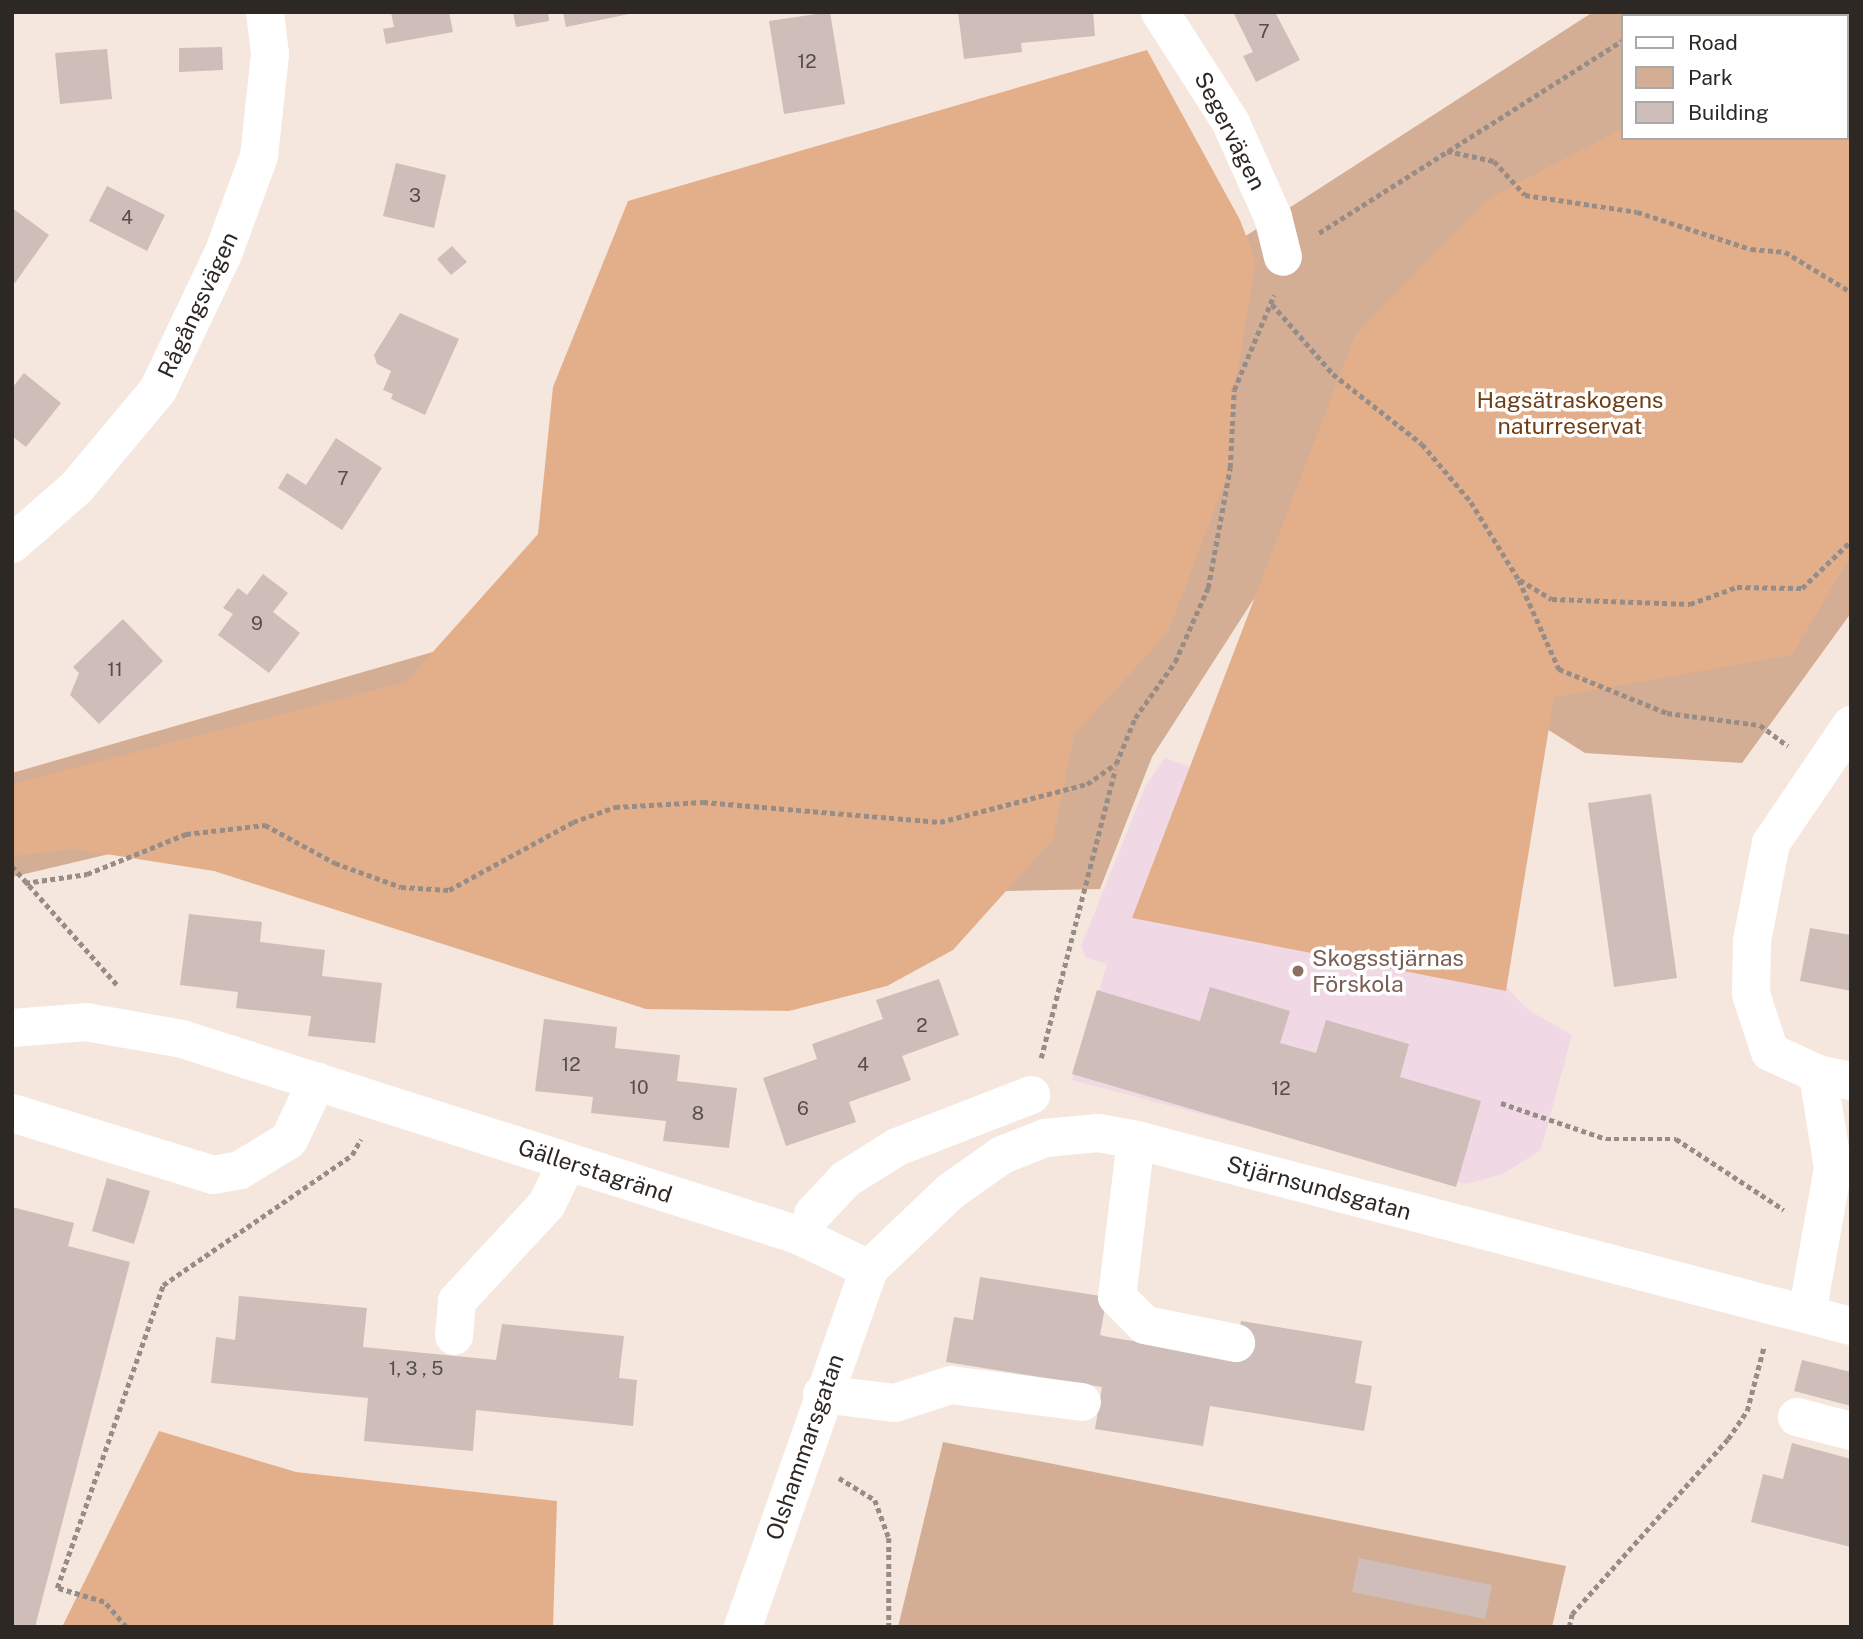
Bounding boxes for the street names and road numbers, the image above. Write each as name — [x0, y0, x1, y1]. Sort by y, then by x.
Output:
street label: Segervägen — [1188, 67, 1272, 195]
street label: Rågångsvägen — [152, 228, 244, 382]
street label: Gällerstagränd — [515, 1133, 675, 1209]
street label: Stjärnsundsgatan — [1224, 1150, 1414, 1226]
street label: Olshammarsgatan — [760, 1350, 850, 1544]

